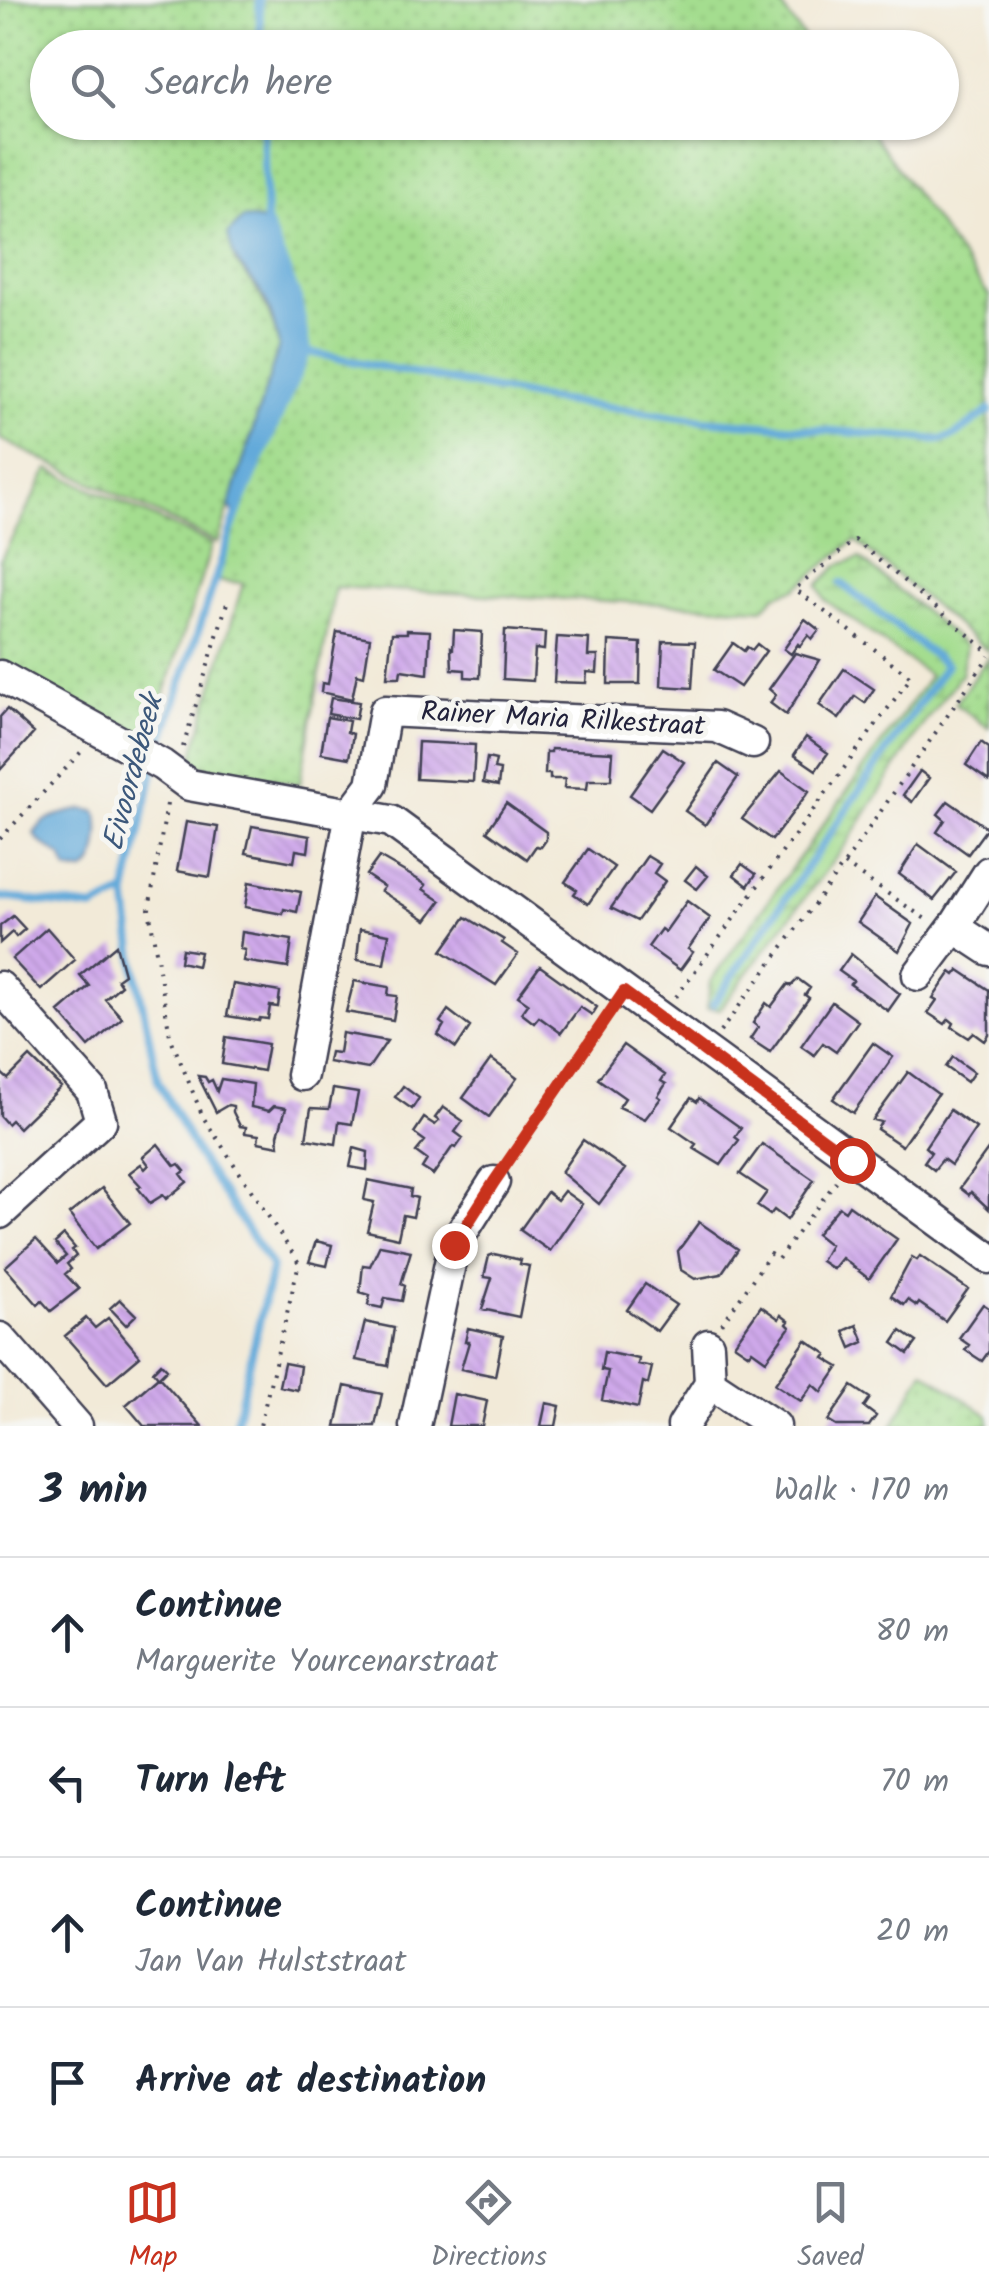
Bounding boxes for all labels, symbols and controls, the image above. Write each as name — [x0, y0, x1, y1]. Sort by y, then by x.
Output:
search box — [30, 30, 959, 140]
text: Search here — [145, 55, 332, 115]
icon: search — [65, 58, 120, 113]
water label: Eivoordebeek — [90, 686, 179, 856]
street label: Rainer Maria Rilkestraat — [420, 690, 707, 750]
route start — [830, 1138, 876, 1184]
route end — [432, 1223, 478, 1269]
text: 3 min — [40, 1458, 148, 1525]
text: Walk · 170 m — [774, 1466, 949, 1517]
text: Continue — [135, 1577, 282, 1637]
icon: ahead — [40, 1605, 95, 1660]
text: 80 m — [875, 1607, 949, 1658]
text: Marguerite Yourcenarstraat — [135, 1637, 498, 1688]
text: Turn left — [135, 1752, 286, 1812]
icon: left — [40, 1755, 95, 1810]
text: 70 m — [880, 1757, 949, 1808]
text: Continue — [135, 1877, 282, 1937]
icon: ahead — [40, 1905, 95, 1960]
text: 20 m — [876, 1907, 949, 1958]
text: Jan Van Hulststraat — [135, 1937, 407, 1988]
text: Arrive at destination — [135, 2052, 486, 2112]
icon: arrive — [40, 2055, 95, 2110]
tab: Map — [125, 2175, 180, 2280]
tab: Directions — [431, 2175, 547, 2280]
tab: Saved — [797, 2175, 864, 2280]

